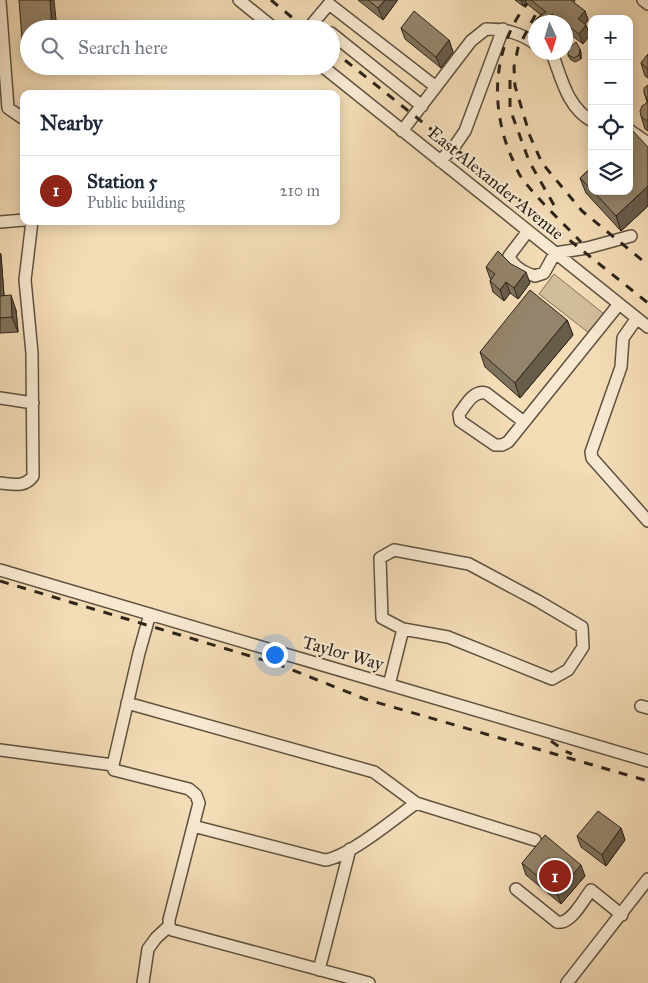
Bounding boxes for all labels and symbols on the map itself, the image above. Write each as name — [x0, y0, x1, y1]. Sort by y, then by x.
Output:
north arrow — [528, 15, 573, 60]
street label: East Alexander Avenue — [424, 122, 568, 244]
street label: Taylor Way — [300, 631, 387, 675]
your location — [262, 642, 288, 668]
pin: 1 — [539, 857, 571, 895]

